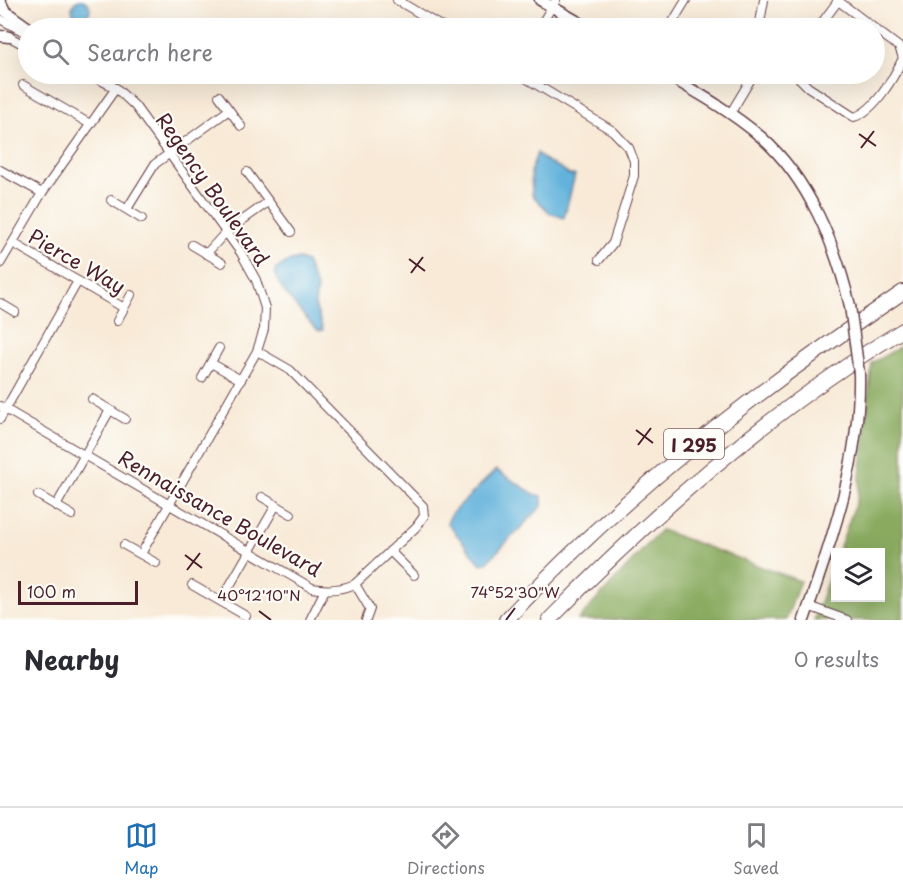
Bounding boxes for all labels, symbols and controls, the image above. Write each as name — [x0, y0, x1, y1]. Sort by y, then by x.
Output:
search box — [18, 18, 885, 84]
icon: search — [39, 35, 72, 68]
text: Search here — [87, 35, 213, 68]
street label: Regency Boulevard — [149, 106, 277, 272]
street label: Pierce Way — [23, 221, 131, 301]
road number: I 295 — [664, 429, 724, 459]
street label: Rennaissance Boulevard — [113, 442, 327, 584]
map controls — [831, 548, 885, 602]
button: layers — [831, 548, 885, 602]
scale bar — [18, 578, 138, 606]
text: 100 m — [27, 579, 76, 603]
text: 74°52'30"W — [470, 580, 560, 603]
text: 40°12'10"N — [217, 583, 301, 606]
text: Nearby — [24, 640, 119, 679]
text: 0 results — [794, 644, 879, 674]
tab: Map — [124, 819, 158, 879]
tab: Directions — [407, 819, 485, 879]
tab: Saved — [733, 819, 779, 879]

